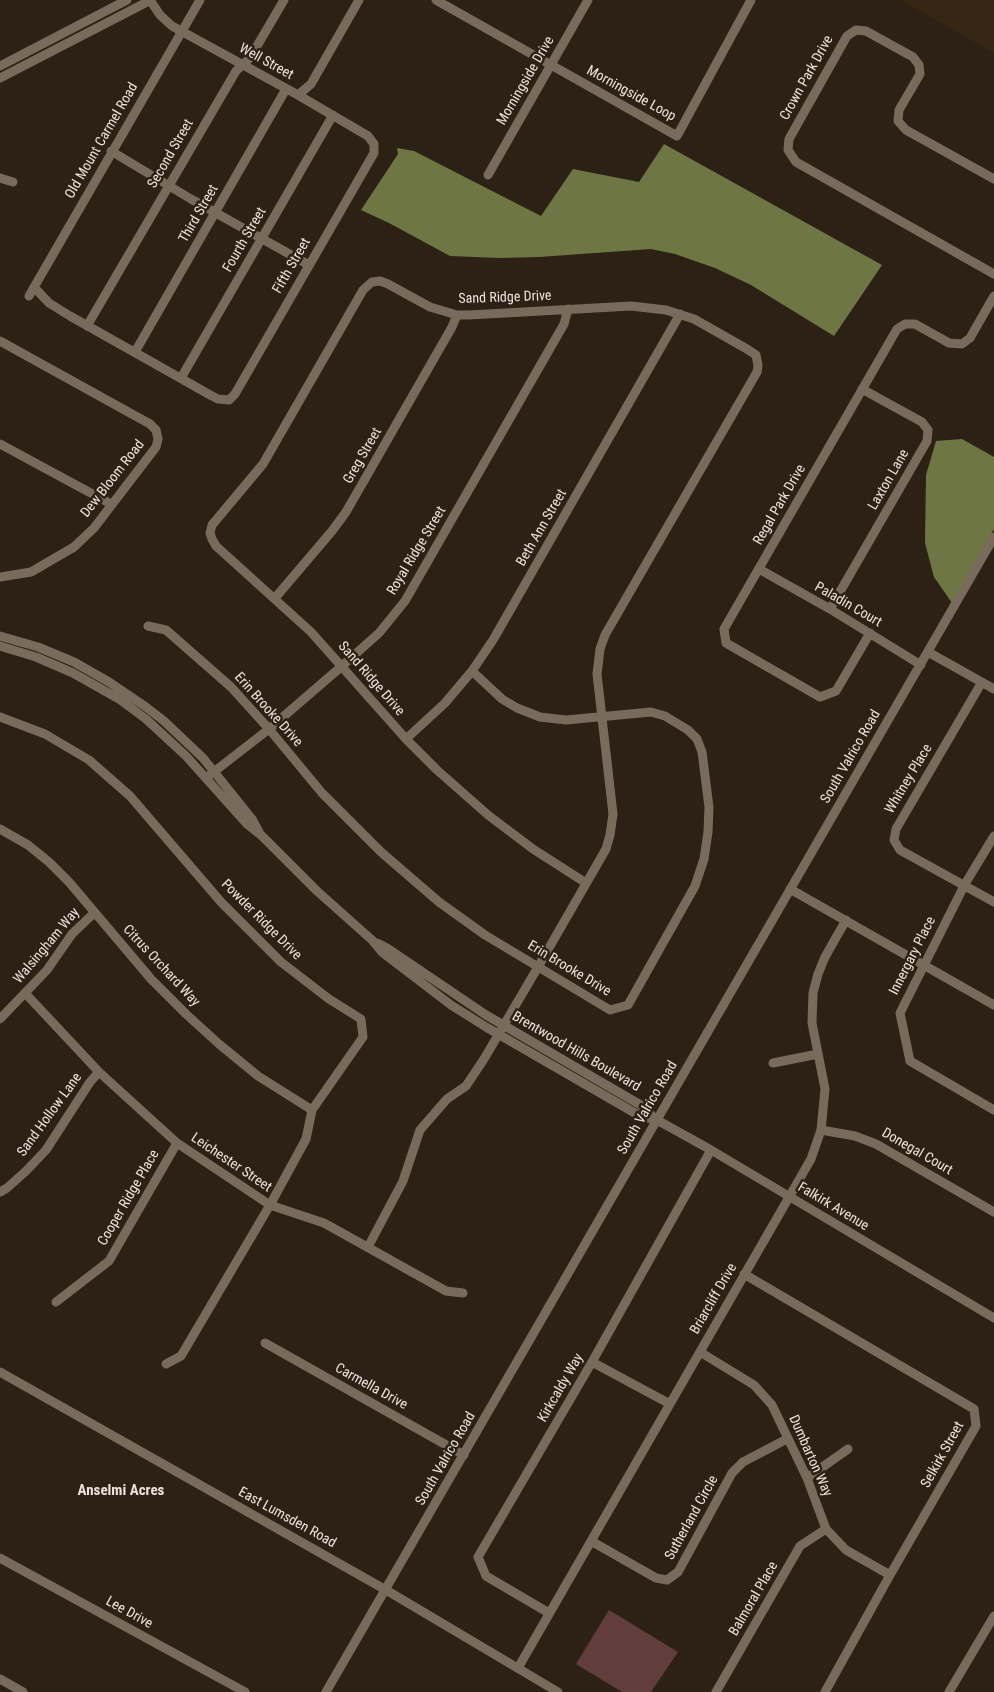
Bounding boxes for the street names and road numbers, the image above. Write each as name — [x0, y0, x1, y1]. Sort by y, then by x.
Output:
street label: Crown Park Drive — [777, 33, 837, 123]
street label: Morningside Drive — [494, 34, 558, 128]
street label: Well Street — [236, 40, 296, 84]
street label: Morningside Loop — [583, 63, 679, 125]
street label: Old Mount Carmel Road — [62, 80, 142, 202]
street label: Second Street — [144, 116, 198, 192]
street label: Third Street — [176, 182, 222, 246]
street label: Fourth Street — [220, 205, 270, 275]
street label: Fifth Street — [269, 235, 315, 297]
street label: Sand Ridge Drive — [458, 288, 552, 308]
street label: Greg Street — [340, 425, 386, 487]
street label: Dew Bloom Road — [78, 437, 148, 521]
street label: Laxton Lane — [865, 447, 913, 513]
street label: Regal Park Drive — [750, 462, 810, 548]
street label: Beth Ann Street — [513, 487, 571, 569]
street label: Royal Ridge Street — [384, 504, 450, 598]
street label: Paladin Court — [811, 579, 885, 631]
street label: Sand Ridge Drive — [334, 638, 408, 720]
street label: Erin Brooke Drive — [230, 669, 306, 751]
street label: South Valrico Road — [817, 707, 885, 807]
street label: Whitney Place — [882, 741, 936, 817]
street label: Powder Ridge Drive — [217, 876, 305, 964]
street label: Walsingham Way — [10, 905, 84, 987]
street label: Innergary Place — [886, 914, 940, 998]
street label: Citrus Orchard Way — [119, 922, 203, 1010]
street label: Erin Brooke Drive — [524, 938, 614, 1000]
street label: Brentwood Hills Boulevard — [509, 1008, 643, 1096]
street label: South Valrico Road — [614, 1058, 682, 1158]
street label: Sand Hollow Lane — [14, 1070, 86, 1160]
street label: Donegal Court — [879, 1125, 955, 1179]
street label: Leichester Street — [188, 1130, 274, 1196]
street label: Cooper Ridge Place — [95, 1147, 163, 1249]
street label: Falkirk Avenue — [794, 1179, 872, 1235]
street label: Briarcliff Drive — [687, 1261, 741, 1337]
street label: Kirkcaldy Way — [535, 1351, 587, 1425]
street label: Carmella Drive — [332, 1360, 410, 1414]
street label: South Valrico Road — [412, 1409, 480, 1509]
street label: Dumbarton Way — [785, 1413, 835, 1499]
street label: Selkirk Street — [918, 1419, 968, 1491]
street label: Sutherland Circle — [662, 1473, 722, 1563]
street label: East Lumsden Road — [235, 1484, 339, 1552]
street label: Balmoral Place — [726, 1559, 782, 1639]
street label: Lee Drive — [103, 1593, 155, 1633]

